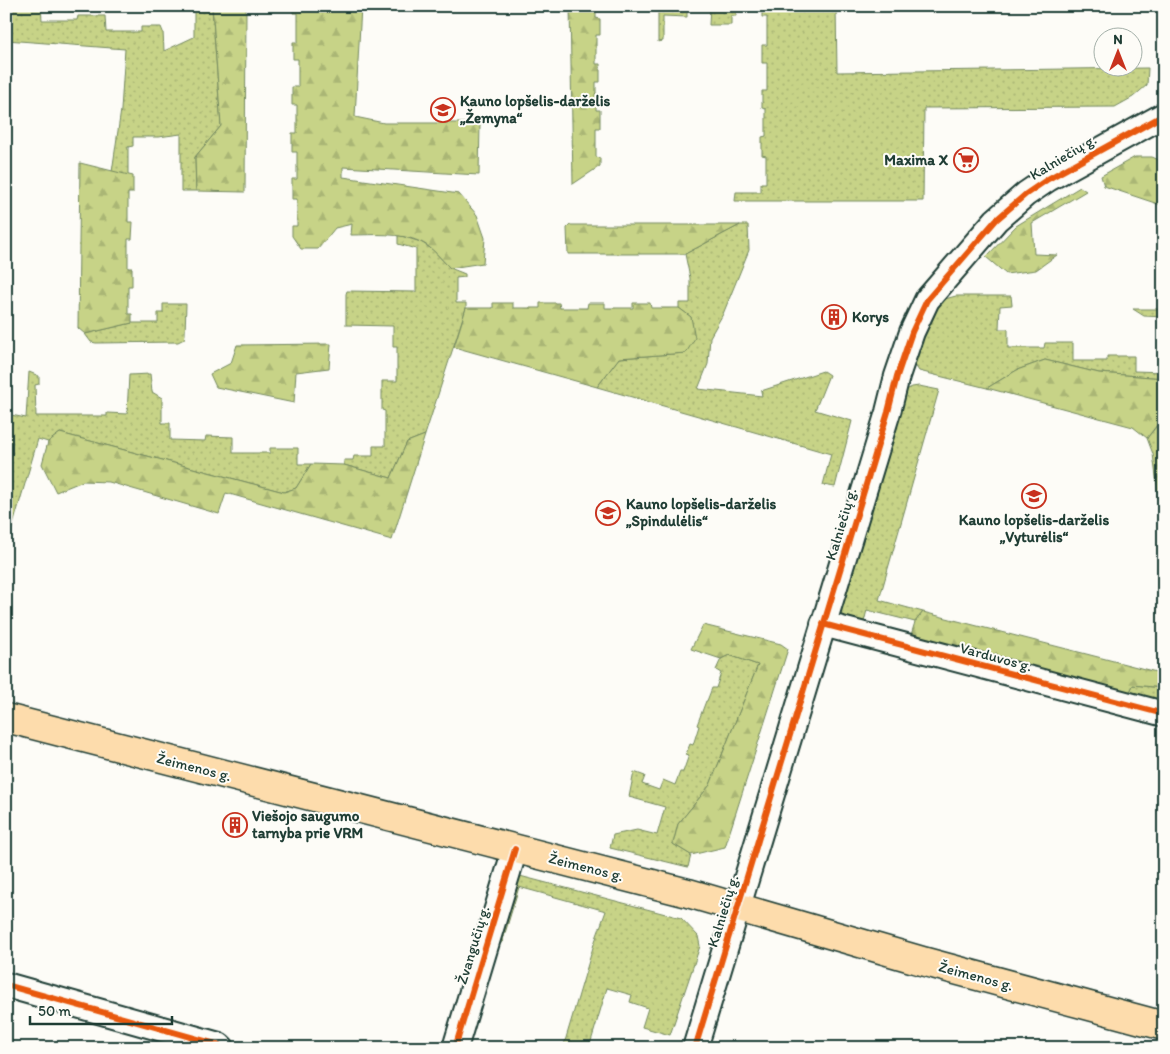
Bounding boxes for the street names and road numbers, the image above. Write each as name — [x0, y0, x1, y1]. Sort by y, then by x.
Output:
street label: Kalniečių g. — [1026, 130, 1100, 184]
street label: Kalniečių g. — [821, 486, 861, 562]
street label: Varduvos g. — [958, 639, 1034, 675]
street label: Žeimenos g. — [155, 749, 233, 785]
street label: Žeimenos g. — [547, 849, 625, 885]
street label: Kalniečių g. — [703, 873, 743, 949]
street label: Žvangučių g. — [453, 904, 493, 986]
street label: Žeimenos g. — [937, 957, 1015, 995]

